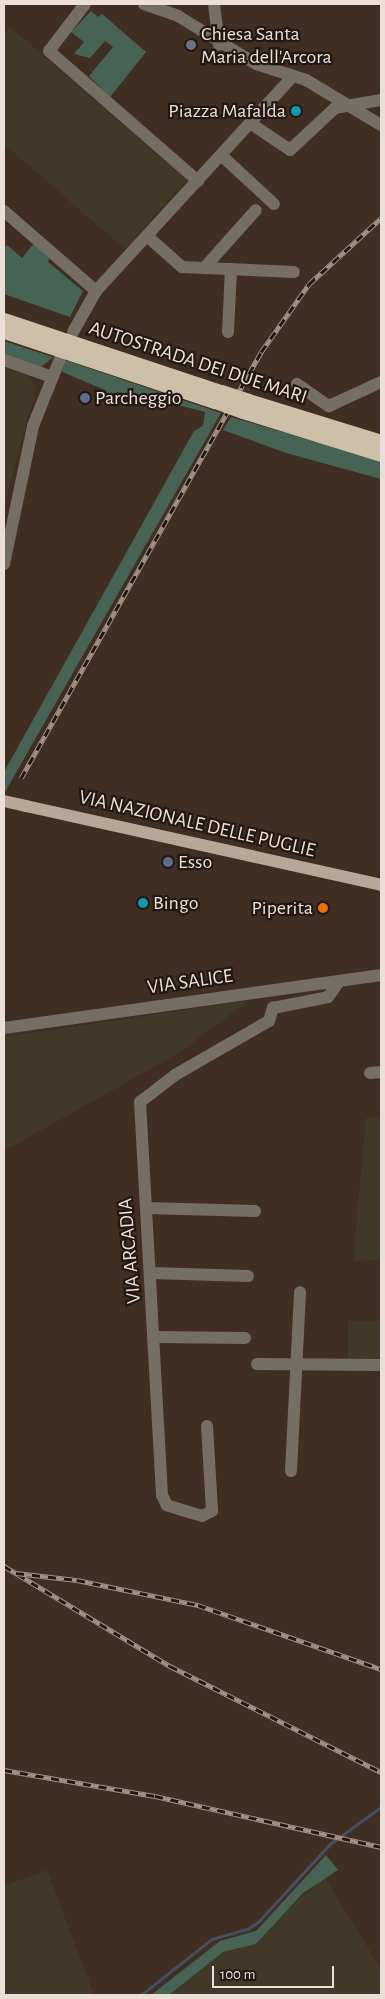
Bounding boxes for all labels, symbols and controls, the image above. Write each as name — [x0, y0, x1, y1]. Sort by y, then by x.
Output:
place label: Chiesa Santa Maria dell'Arcora — [201, 22, 332, 69]
marker: Chiesa Santa Maria dell'Arcora — [185, 39, 197, 51]
place label: Piazza Mafalda — [168, 99, 286, 123]
marker: Piazza Mafalda — [290, 105, 302, 117]
street label: AUTOSTRADA DEI DUE MARI — [86, 316, 310, 410]
place label: Parcheggio — [95, 386, 182, 410]
marker: Parcheggio — [79, 392, 91, 404]
street label: VIA NAZIONALE DELLE PUGLIE — [76, 785, 318, 863]
place label: Esso — [178, 850, 212, 874]
marker: Esso — [162, 856, 174, 868]
place label: Bingo — [153, 891, 198, 915]
place label: Piperita — [251, 896, 313, 920]
marker: Bingo — [137, 897, 149, 909]
marker: Piperita — [317, 902, 329, 914]
street label: VIA SALICE — [146, 964, 234, 1000]
street label: VIA ARCADIA — [113, 1197, 147, 1305]
scale bar — [215, 1956, 338, 1988]
text: 100 m — [220, 1967, 255, 1982]

